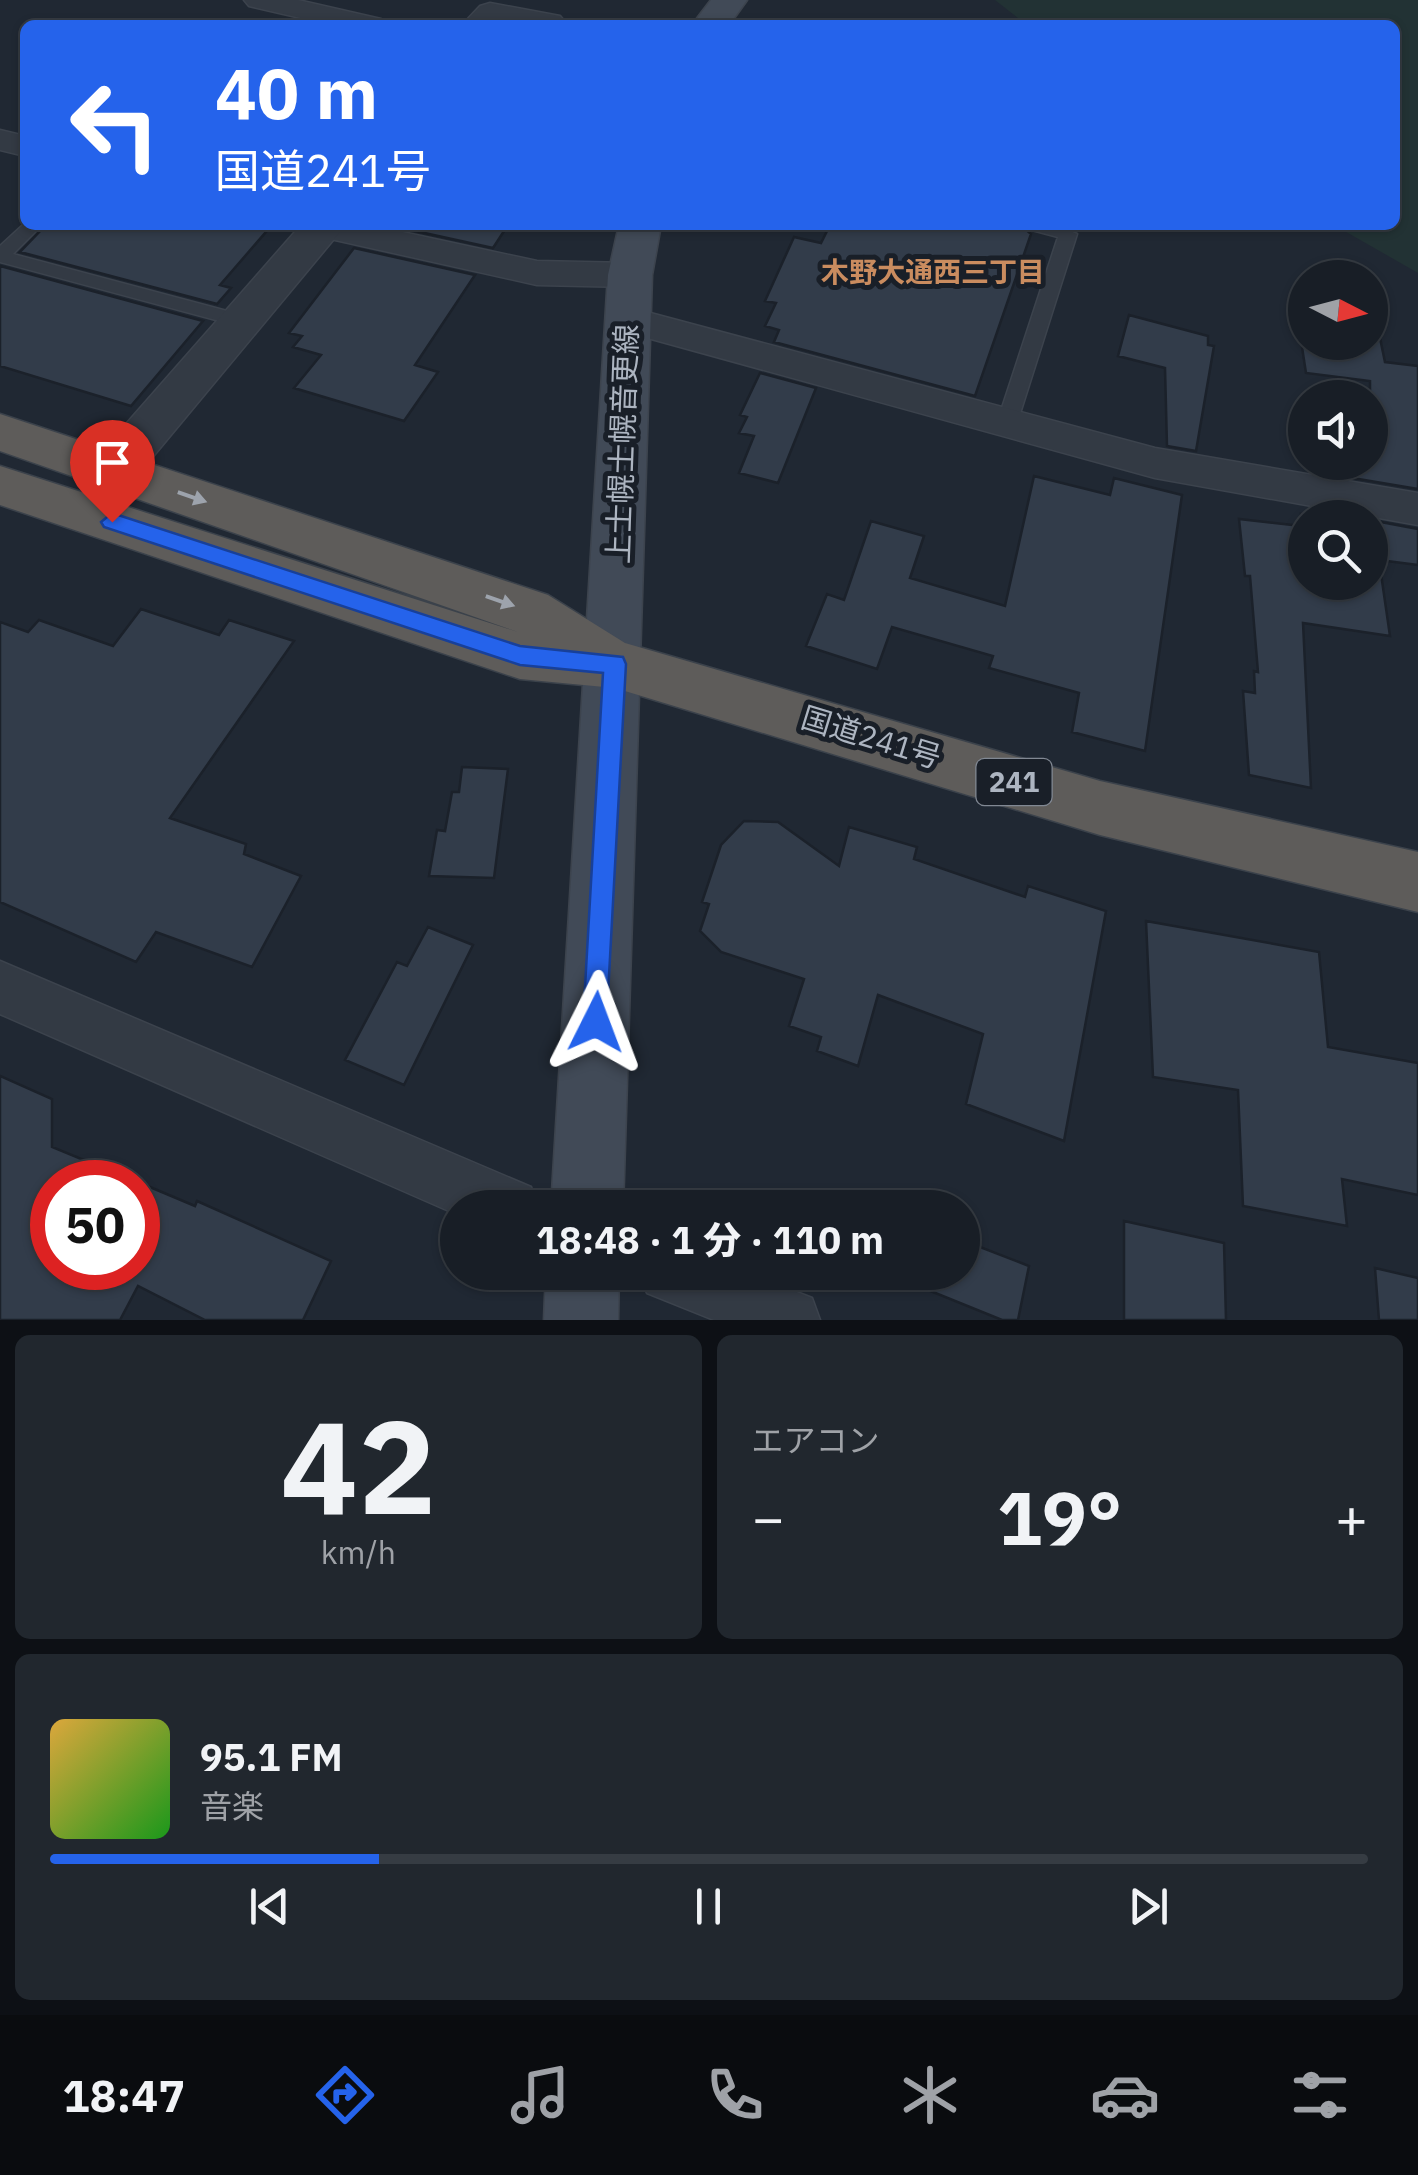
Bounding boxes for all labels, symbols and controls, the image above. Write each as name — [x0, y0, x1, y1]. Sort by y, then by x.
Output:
text: 40 m — [215, 47, 378, 138]
icon: left — [50, 60, 180, 190]
text: 国道241号 — [215, 141, 431, 199]
district label: 木野大通西三丁目 — [821, 253, 1045, 290]
north arrow — [1288, 260, 1388, 360]
map controls — [1288, 260, 1388, 600]
street label: 上士幌士幌音更線 — [598, 323, 645, 565]
button: sound — [1288, 380, 1388, 480]
pin — [70, 420, 155, 523]
icon: arrive — [85, 435, 140, 490]
one-way arrow — [177, 490, 207, 505]
button: search — [1288, 500, 1388, 600]
one-way arrow — [485, 594, 515, 609]
street label: 国道241号 — [797, 697, 946, 776]
road number: 241 — [976, 759, 1052, 805]
position arrow — [544, 970, 648, 1074]
speed limit sign: 50 — [30, 1160, 160, 1290]
text: 18:48 · 1 分 · 110 m — [536, 1215, 884, 1264]
text: 42 — [280, 1381, 436, 1550]
text: エアコン — [752, 1419, 880, 1461]
text: 19° — [997, 1468, 1122, 1566]
text: − — [752, 1482, 785, 1553]
text: + — [1335, 1482, 1368, 1553]
text: km/h — [321, 1531, 396, 1573]
text: 95.1 FM — [200, 1732, 343, 1781]
text: 音楽 — [200, 1785, 264, 1827]
icon: previous — [242, 1879, 297, 1934]
icon: pause — [681, 1879, 736, 1934]
icon: next — [1121, 1879, 1176, 1934]
icon: directions — [310, 2060, 380, 2130]
icon: music — [505, 2060, 575, 2130]
icon: phone — [700, 2060, 770, 2130]
icon: climate — [895, 2060, 965, 2130]
icon: car — [1090, 2060, 1160, 2130]
icon: filters — [1285, 2060, 1355, 2130]
text: 18:47 — [63, 2066, 185, 2124]

